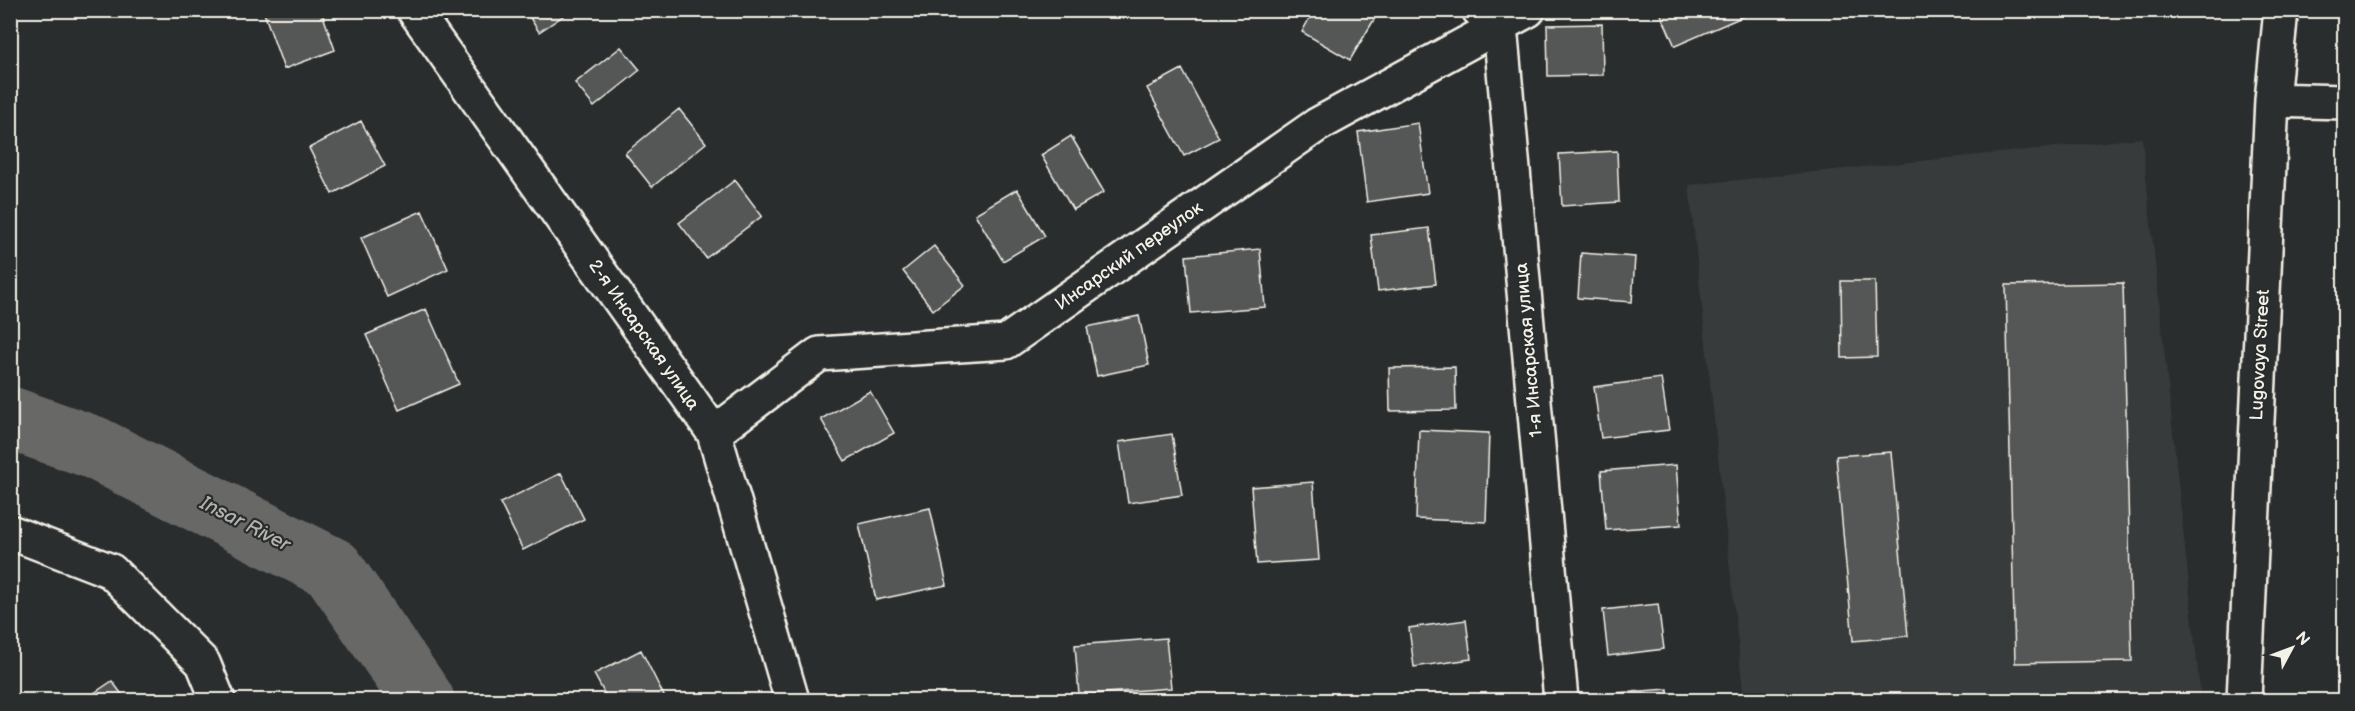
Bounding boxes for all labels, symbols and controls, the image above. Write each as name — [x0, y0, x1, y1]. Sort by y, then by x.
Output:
street label: Инсарский переулок — [1051, 197, 1207, 315]
street label: 2-я Инсарская улица — [584, 256, 704, 414]
street label: 1-я Инсарская улица — [1511, 262, 1547, 438]
street label: Lugovaya Street — [2246, 288, 2274, 421]
water label: Insar River — [195, 491, 295, 558]
north arrow — [2262, 618, 2322, 678]
text: N — [2291, 628, 2313, 650]

